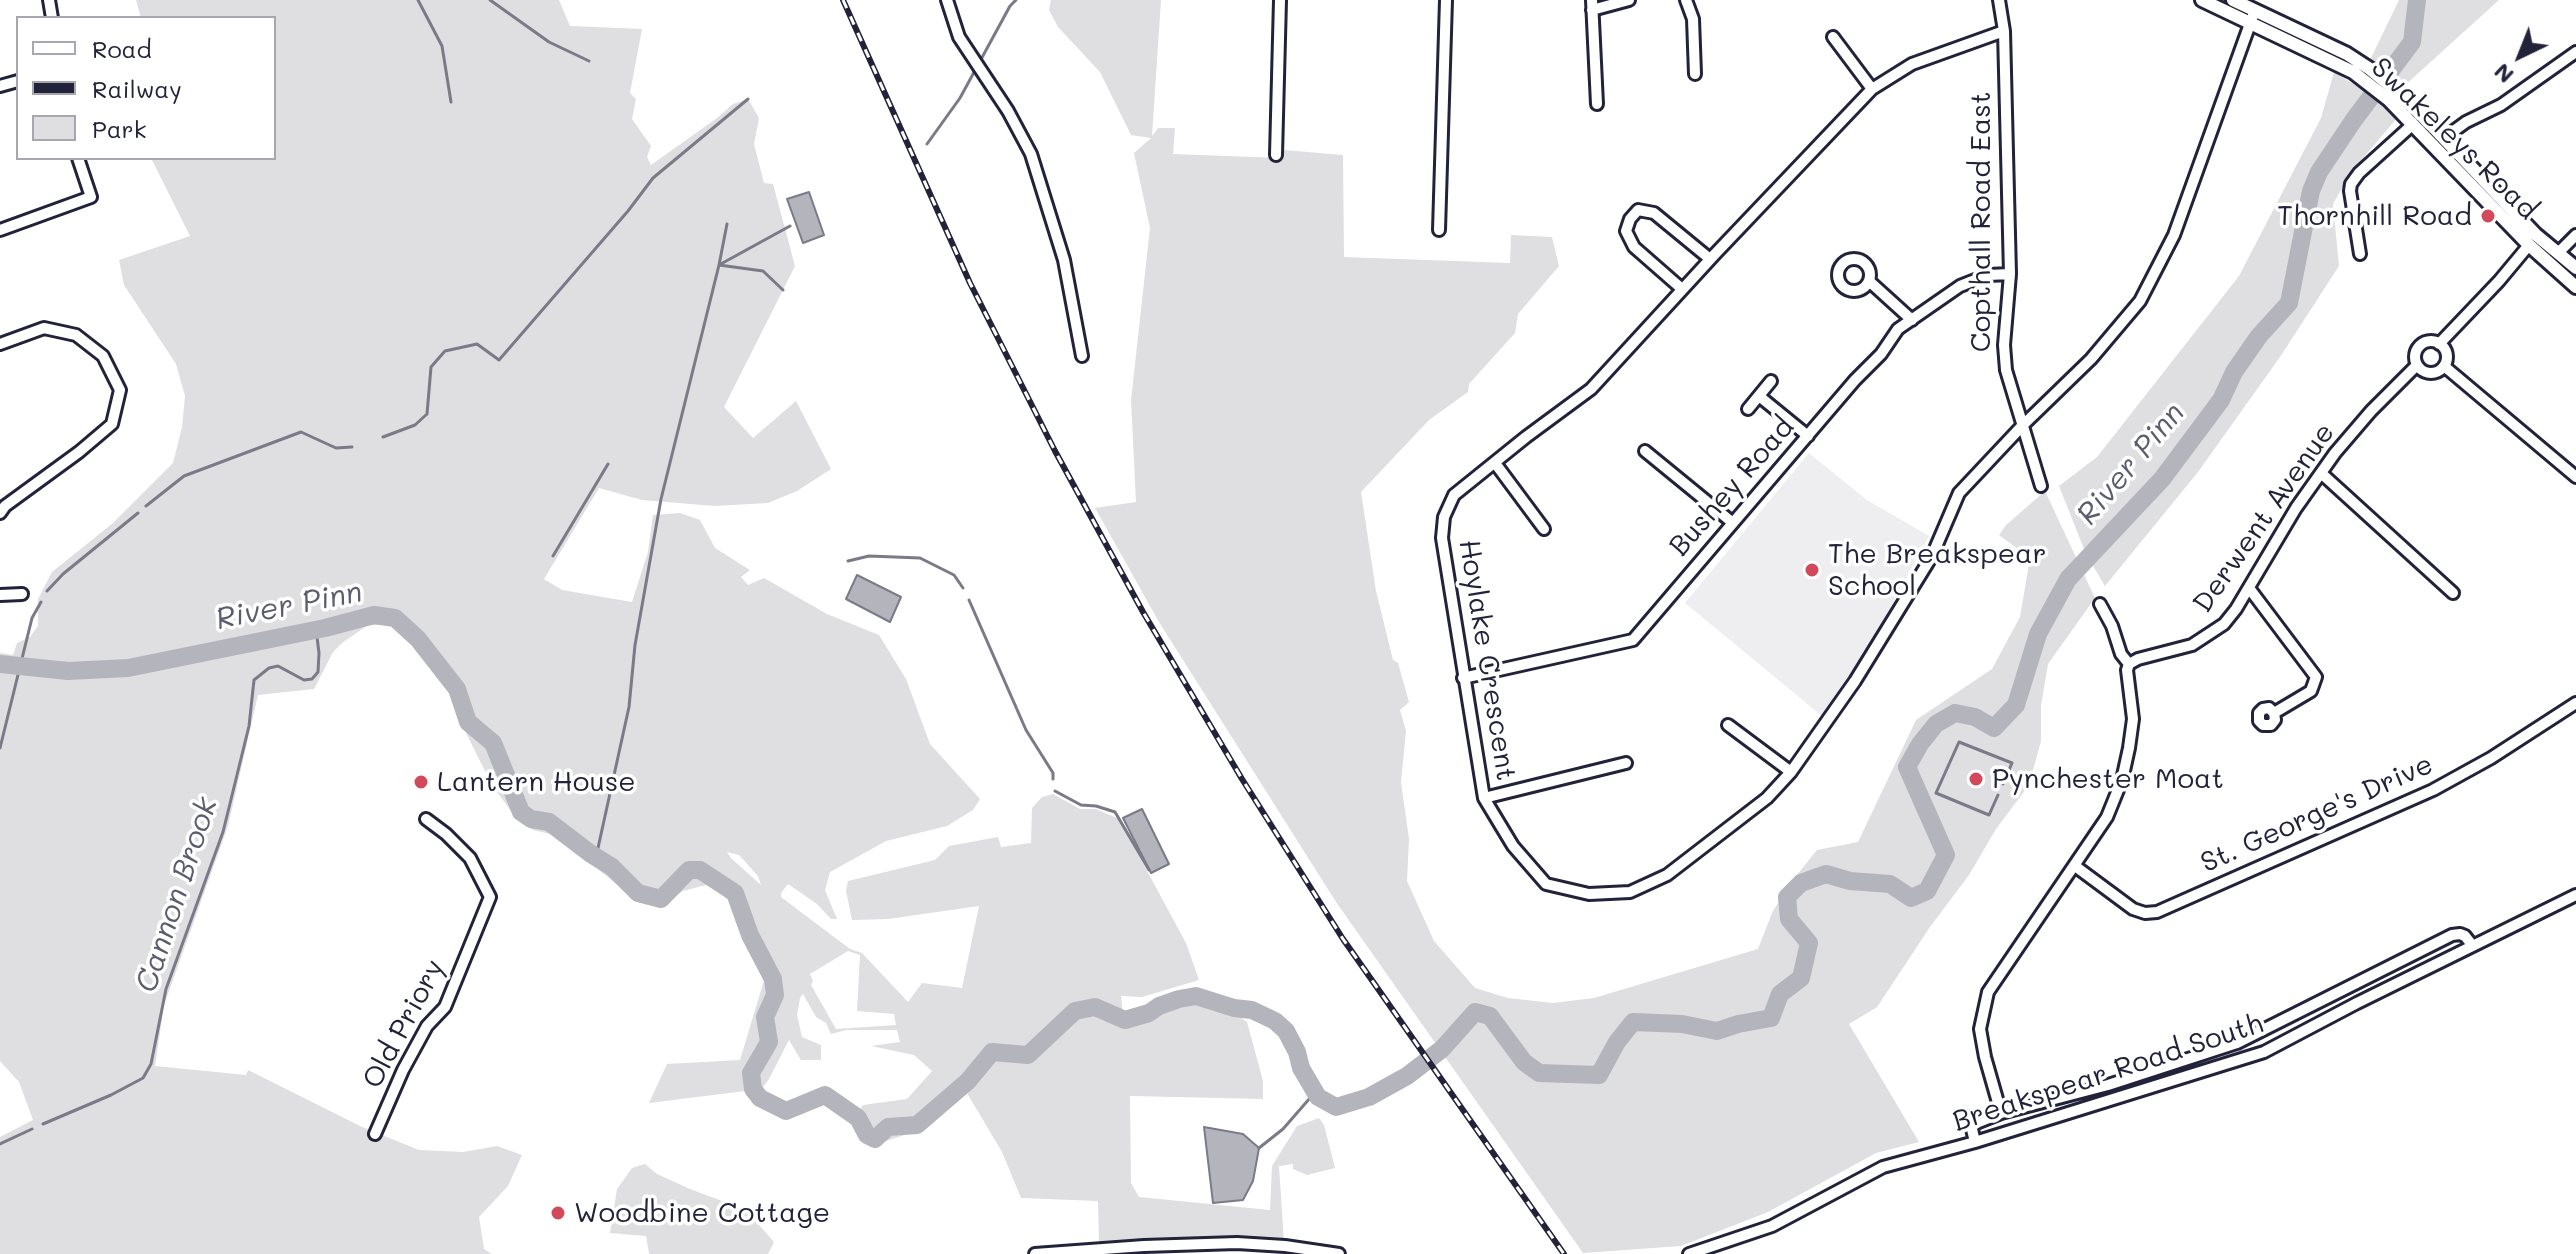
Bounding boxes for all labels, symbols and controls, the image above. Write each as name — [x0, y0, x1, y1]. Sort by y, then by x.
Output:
legend — [16, 16, 276, 160]
north arrow — [2480, 16, 2560, 96]
text: Road — [92, 33, 152, 64]
street label: Swakeleys Road — [2364, 51, 2544, 227]
text: N — [2487, 58, 2519, 90]
text: Railway — [92, 73, 182, 104]
street label: Copthall Road East — [1964, 92, 1998, 352]
text: Park — [92, 113, 146, 144]
place label: Thornhill Road — [2277, 199, 2472, 233]
marker: Thornhill Road — [2479, 207, 2497, 225]
water label: River Pinn — [2070, 396, 2192, 532]
street label: Bushey Road — [1663, 411, 1801, 563]
street label: Derwent Avenue — [2186, 417, 2342, 619]
street label: Hoylake Crescent — [1451, 537, 1523, 783]
place label: The Breakspear School — [1828, 537, 2046, 603]
marker: The Breakspear School — [1803, 561, 1821, 579]
water label: River Pinn — [213, 574, 365, 638]
street label: St. George's Drive — [2196, 748, 2438, 880]
place label: Pynchester Moat — [1992, 762, 2224, 796]
place label: Lantern House — [437, 765, 636, 799]
marker: Pynchester Moat — [1967, 770, 1985, 788]
marker: Lantern House — [412, 773, 430, 791]
water label: Cannon Brook — [129, 793, 225, 997]
street label: Old Priory — [356, 954, 452, 1094]
street label: Breakspear Road South — [1949, 1007, 2267, 1139]
place label: Woodbine Cottage — [574, 1196, 830, 1230]
marker: Woodbine Cottage — [549, 1204, 567, 1222]

